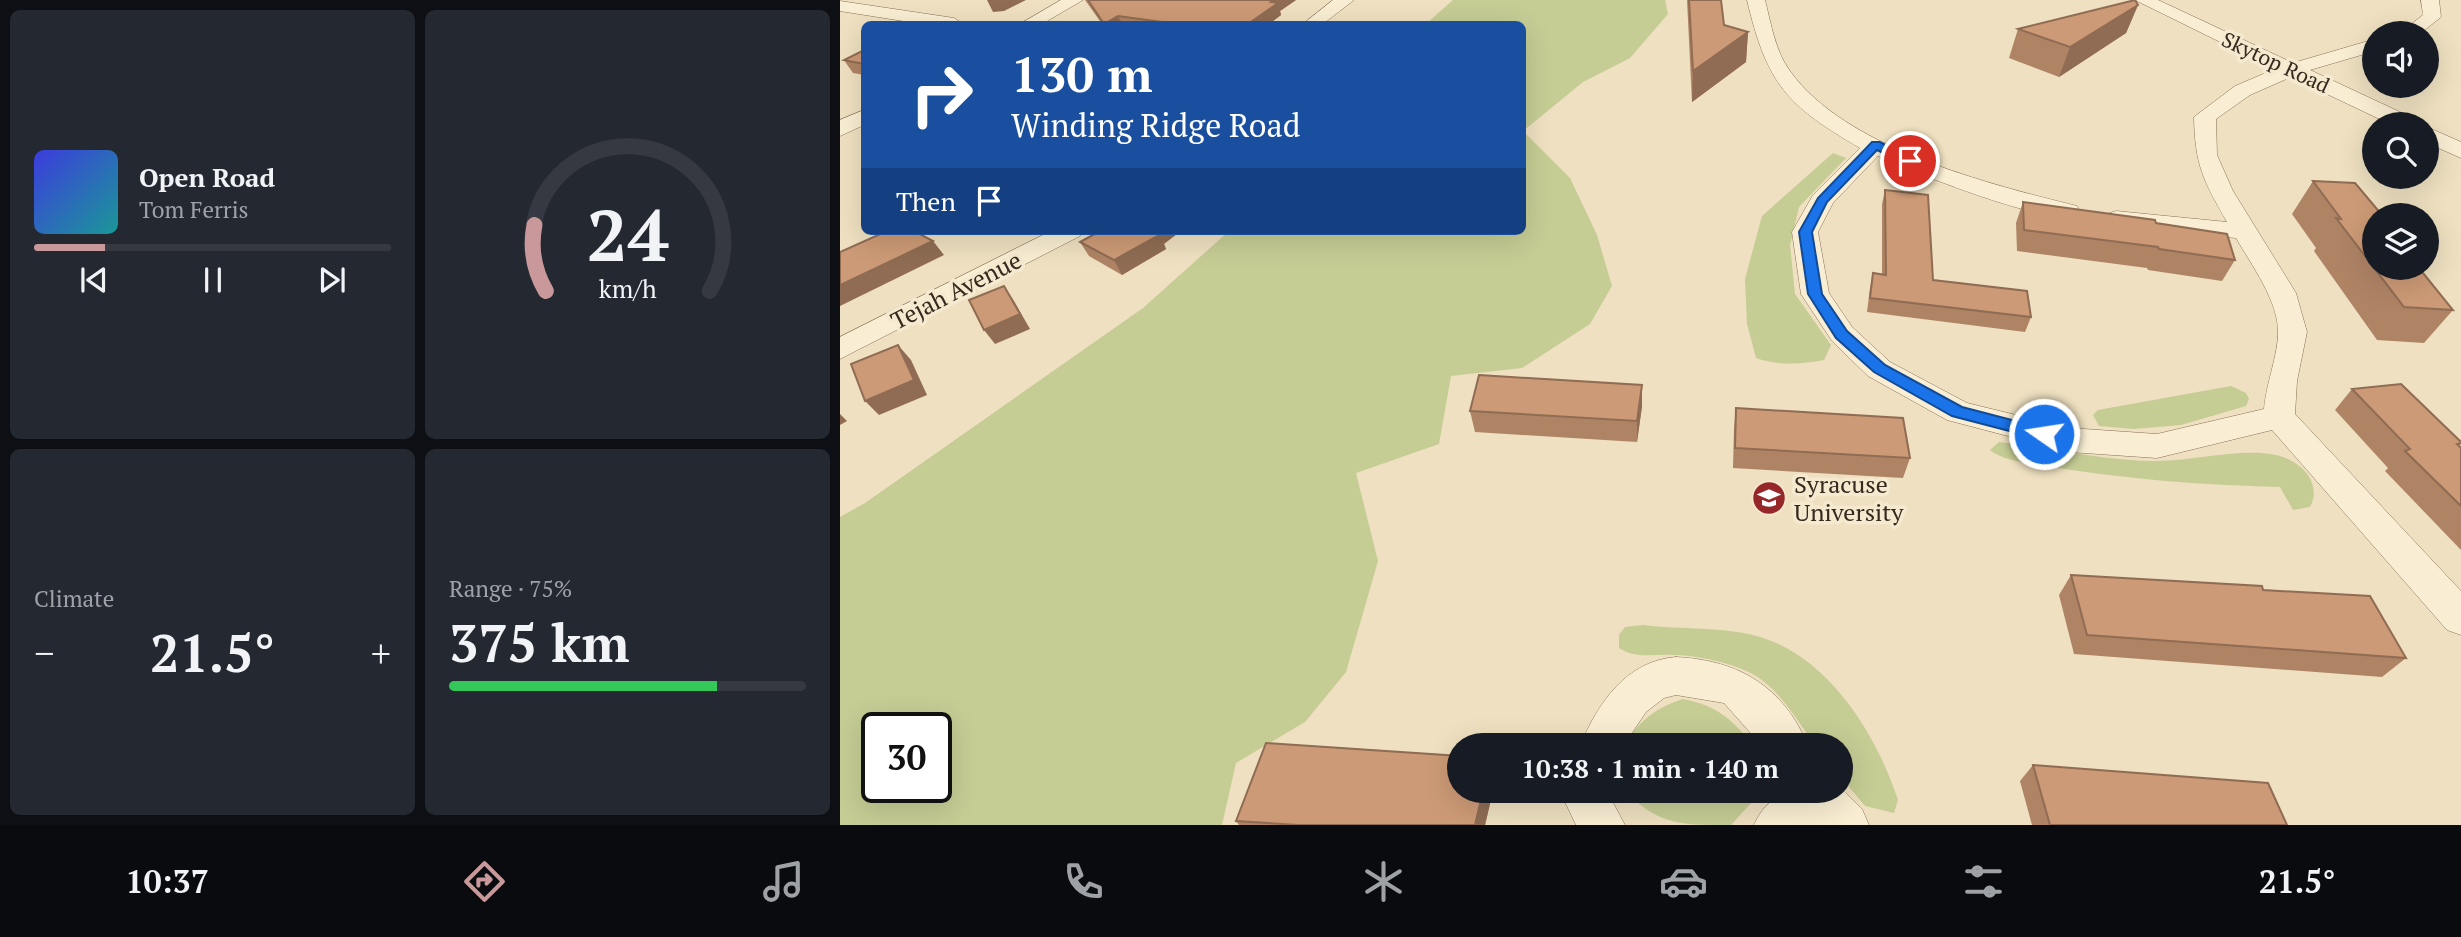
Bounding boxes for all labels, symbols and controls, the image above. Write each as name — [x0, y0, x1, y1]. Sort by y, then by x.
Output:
map controls — [2362, 21, 2439, 280]
button: sound — [2362, 21, 2439, 98]
street label: Skytop Road — [2218, 25, 2335, 99]
text: 130 m — [1011, 41, 1153, 106]
icon: right — [896, 49, 987, 140]
text: Winding Ridge Road — [1011, 104, 1300, 146]
button: search — [2362, 112, 2439, 189]
pin — [1880, 131, 1940, 191]
icon: arrive — [1891, 142, 1929, 180]
text: Open Road — [139, 160, 275, 194]
icon: arrive — [970, 182, 1008, 220]
text: Then — [896, 184, 956, 218]
text: 24 — [586, 185, 669, 282]
text: Tom Ferris — [139, 194, 249, 225]
button: layers — [2362, 203, 2439, 280]
street label: Tejah Avenue — [885, 243, 1027, 337]
icon: previous — [75, 261, 113, 299]
icon: pause — [194, 261, 232, 299]
icon: next — [313, 261, 351, 299]
text: km/h — [599, 272, 657, 305]
position arrow — [2007, 397, 2081, 471]
place label: Syracuse University — [1794, 468, 1904, 528]
school or university icon: Syracuse University — [1750, 479, 1788, 517]
text: Range · 75% — [449, 573, 572, 604]
text: Climate — [34, 583, 114, 614]
text: 375 km — [449, 608, 630, 677]
text: 21.5° — [150, 618, 275, 687]
text: − — [34, 628, 54, 678]
text: + — [371, 628, 391, 678]
speed limit sign: 30 — [861, 712, 952, 803]
text: 10:38 · 1 min · 140 m — [1521, 751, 1779, 785]
icon: directions — [460, 857, 509, 906]
icon: music — [759, 857, 808, 906]
icon: phone — [1059, 857, 1108, 906]
icon: climate — [1359, 857, 1408, 906]
icon: car — [1659, 857, 1708, 906]
icon: filters — [1959, 857, 2008, 906]
text: 10:37 — [125, 860, 209, 902]
text: 21.5° — [2259, 860, 2336, 902]

